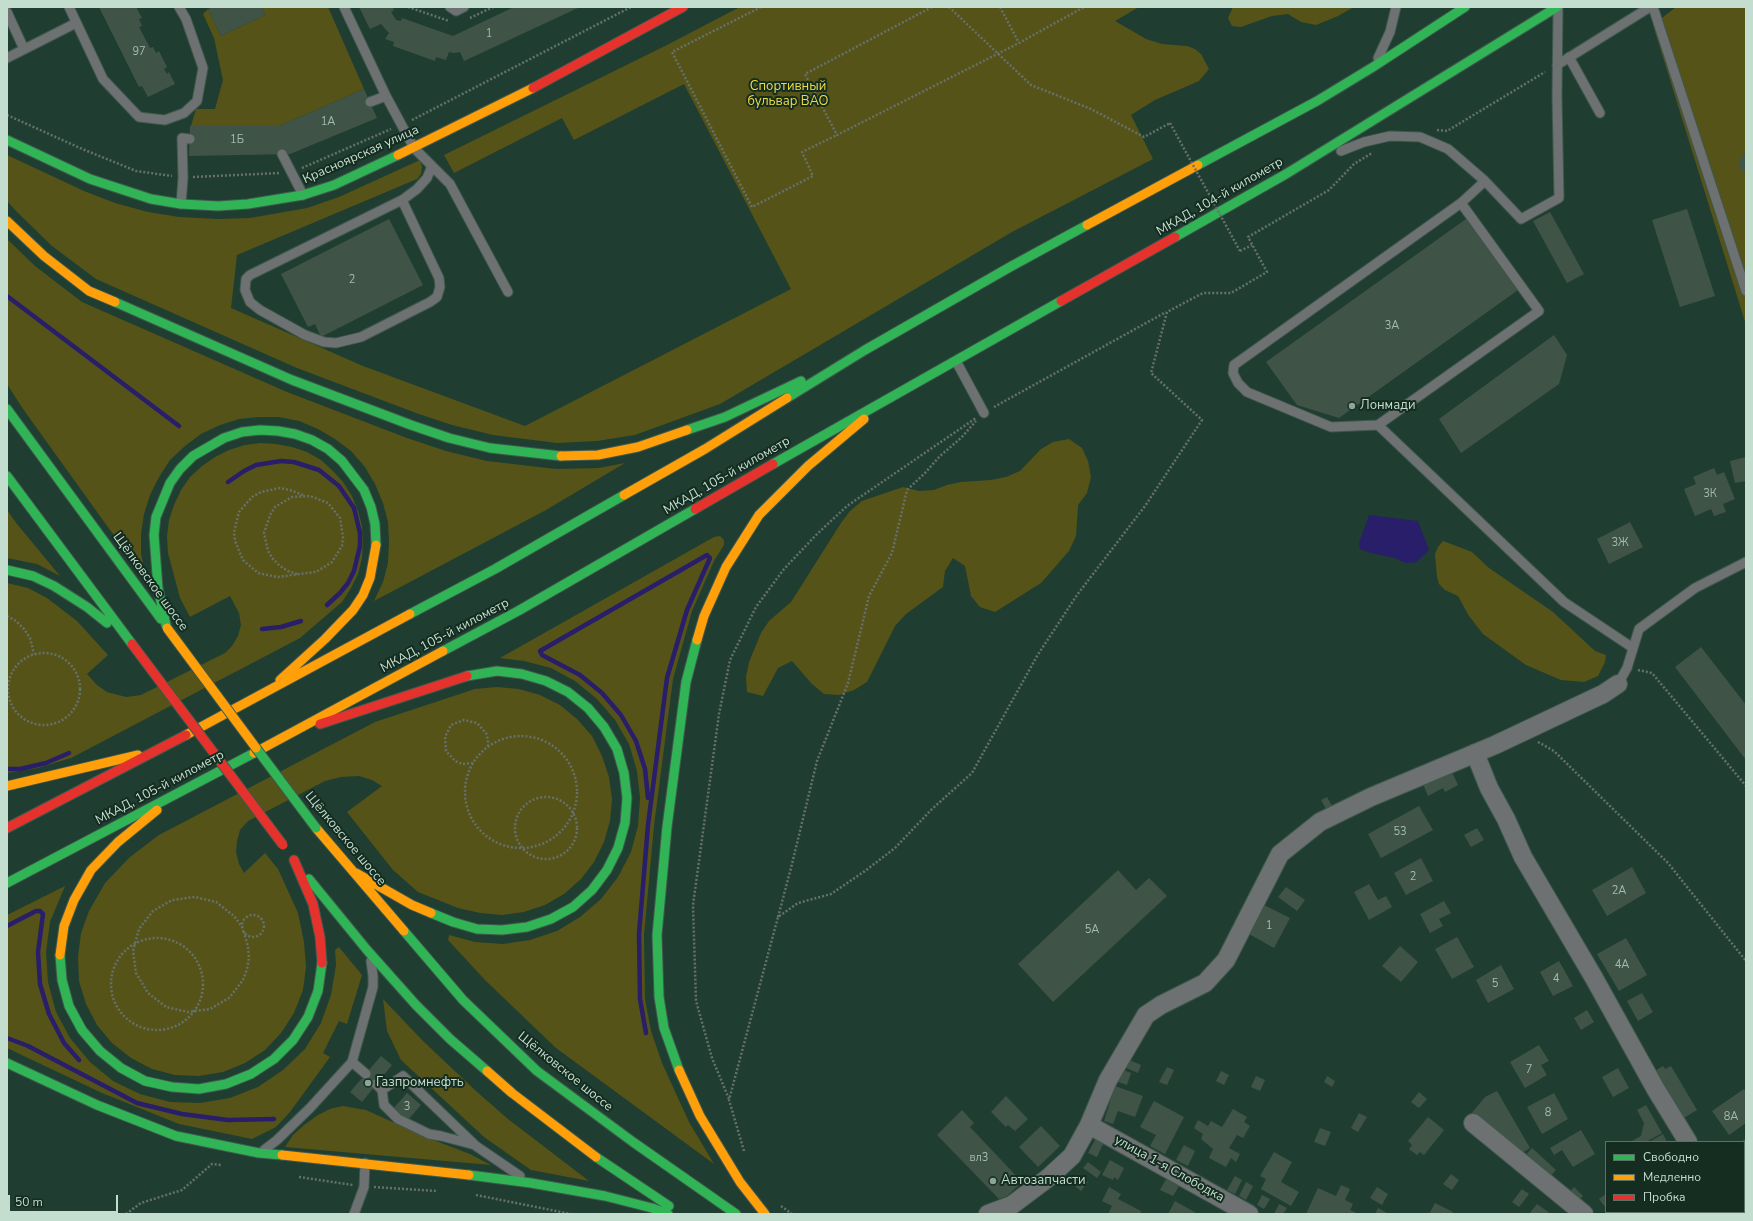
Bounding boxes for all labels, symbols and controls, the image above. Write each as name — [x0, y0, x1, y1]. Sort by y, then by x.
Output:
house number: 1 — [486, 27, 492, 41]
house number: 97 — [132, 45, 146, 59]
park label: Спортивный бульвар ВАО — [747, 79, 829, 110]
house number: 1А — [321, 115, 335, 129]
street label: Красноярская улица — [301, 122, 421, 188]
house number: 1Б — [230, 133, 244, 147]
street label: МКАД, 104-й километр — [1154, 154, 1286, 240]
house number: 2 — [349, 273, 355, 287]
house number: 3A — [1385, 319, 1399, 333]
place label: Лонмади — [1360, 398, 1415, 414]
marker: Лонмади — [1347, 401, 1357, 411]
street label: МКАД, 105-й километр — [661, 433, 793, 519]
house number: 3К — [1703, 487, 1717, 501]
street label: Щёлковское шоссе — [109, 530, 191, 634]
house number: 3Ж — [1611, 536, 1629, 550]
street label: МКАД, 105-й километр — [378, 595, 512, 677]
street label: МКАД, 105-й километр — [93, 747, 227, 829]
street label: Щёлковское шоссе — [301, 789, 389, 889]
house number: 53 — [1393, 825, 1407, 839]
house number: 2 — [1410, 870, 1416, 884]
house number: 2А — [1612, 884, 1626, 898]
house number: 1 — [1266, 919, 1272, 933]
house number: 5A — [1085, 923, 1099, 937]
house number: 4А — [1615, 958, 1629, 972]
house number: 4 — [1553, 972, 1559, 986]
house number: 5 — [1492, 977, 1498, 991]
street label: Щёлковское шоссе — [514, 1029, 616, 1115]
house number: 7 — [1526, 1063, 1532, 1077]
place label: Газпромнефть — [376, 1075, 464, 1091]
marker: Газпромнефть — [363, 1078, 373, 1088]
house number: 3 — [404, 1100, 410, 1114]
house number: 8 — [1545, 1106, 1551, 1120]
house number: 8А — [1724, 1110, 1738, 1124]
street label: улица 1-я Слободка — [1111, 1132, 1227, 1206]
legend — [1605, 1141, 1745, 1213]
text: Свободно — [1643, 1149, 1699, 1165]
house number: вл3 — [970, 1151, 988, 1165]
text: Медленно — [1643, 1169, 1701, 1185]
place label: Автозапчасти — [1001, 1173, 1086, 1189]
marker: Автозапчасти — [988, 1176, 998, 1186]
scale bar — [10, 1187, 120, 1213]
text: Пробка — [1643, 1189, 1686, 1205]
text: 50 m — [15, 1194, 43, 1210]

